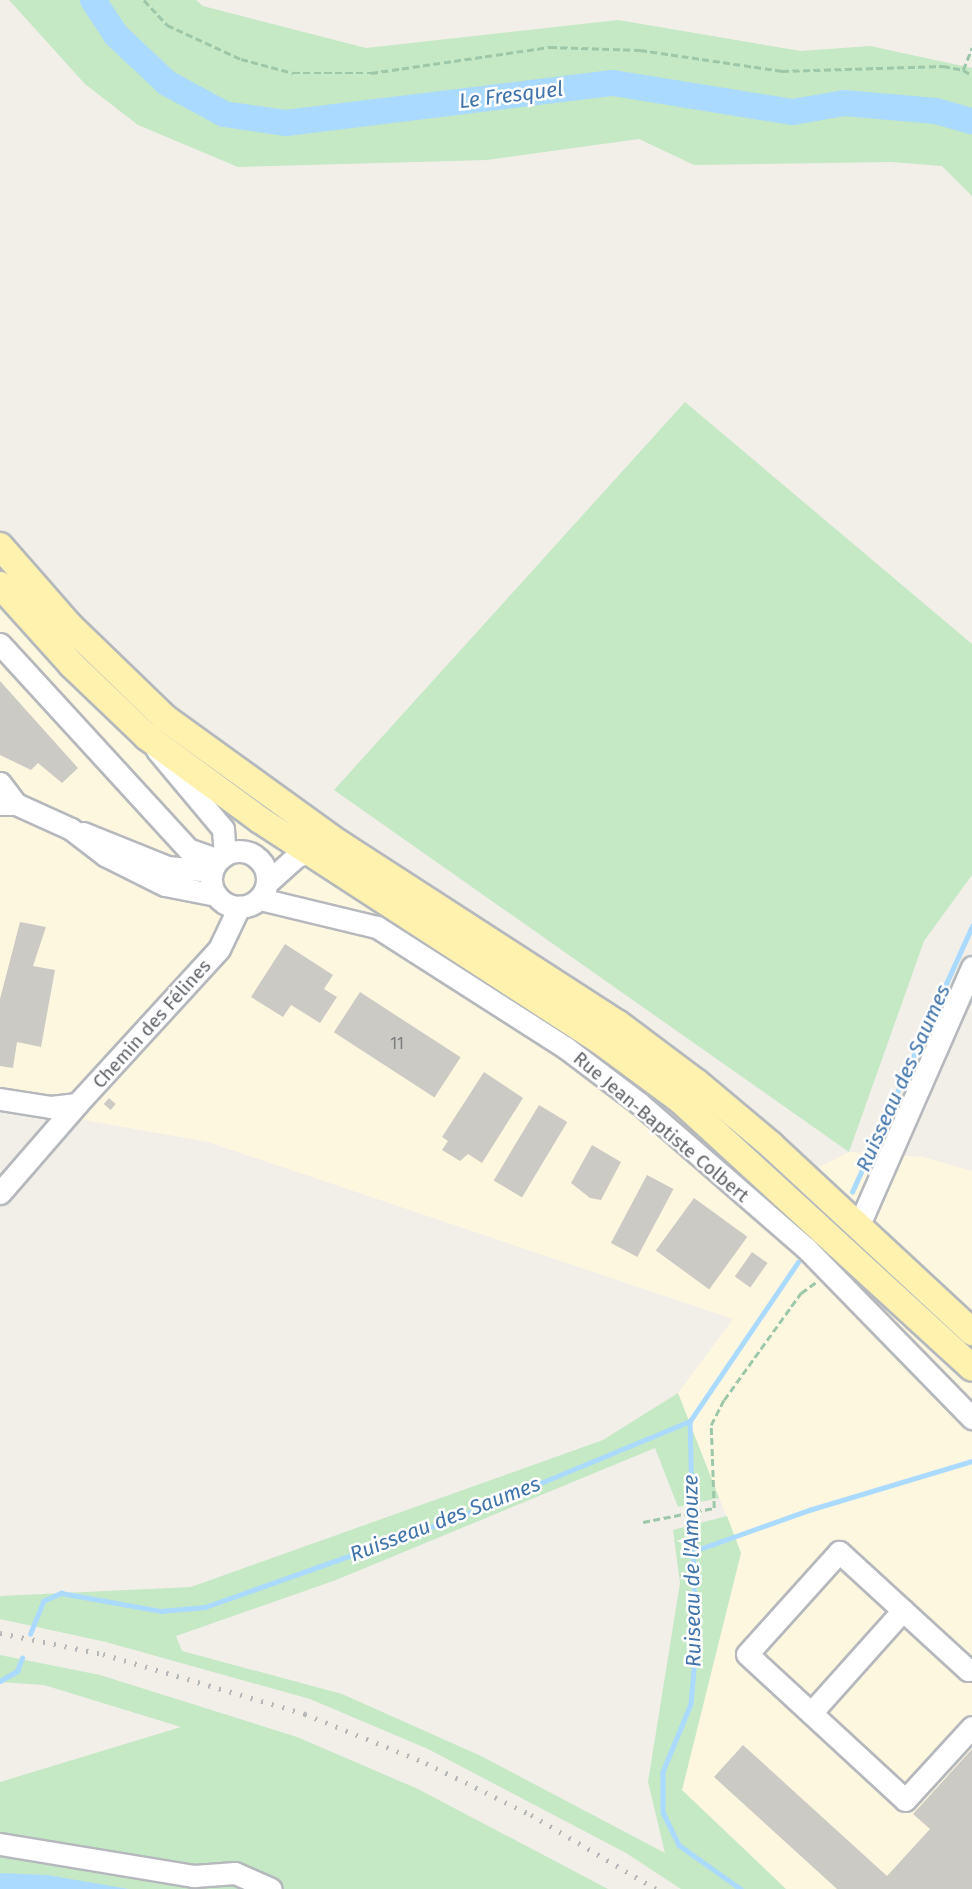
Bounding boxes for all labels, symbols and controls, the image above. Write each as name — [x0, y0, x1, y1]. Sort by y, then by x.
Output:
water label: Le Fresquel — [458, 76, 564, 114]
street label: Chemin des Félines — [88, 955, 216, 1093]
water label: Ruisseau des Saumes — [850, 981, 956, 1175]
house number: 11 — [390, 1034, 404, 1054]
street label: Rue Jean-Baptiste Colbert — [569, 1047, 753, 1207]
water label: Ruisseau des Saumes — [346, 1471, 544, 1567]
water label: Ruiseau de l'Amouze — [678, 1475, 706, 1667]

